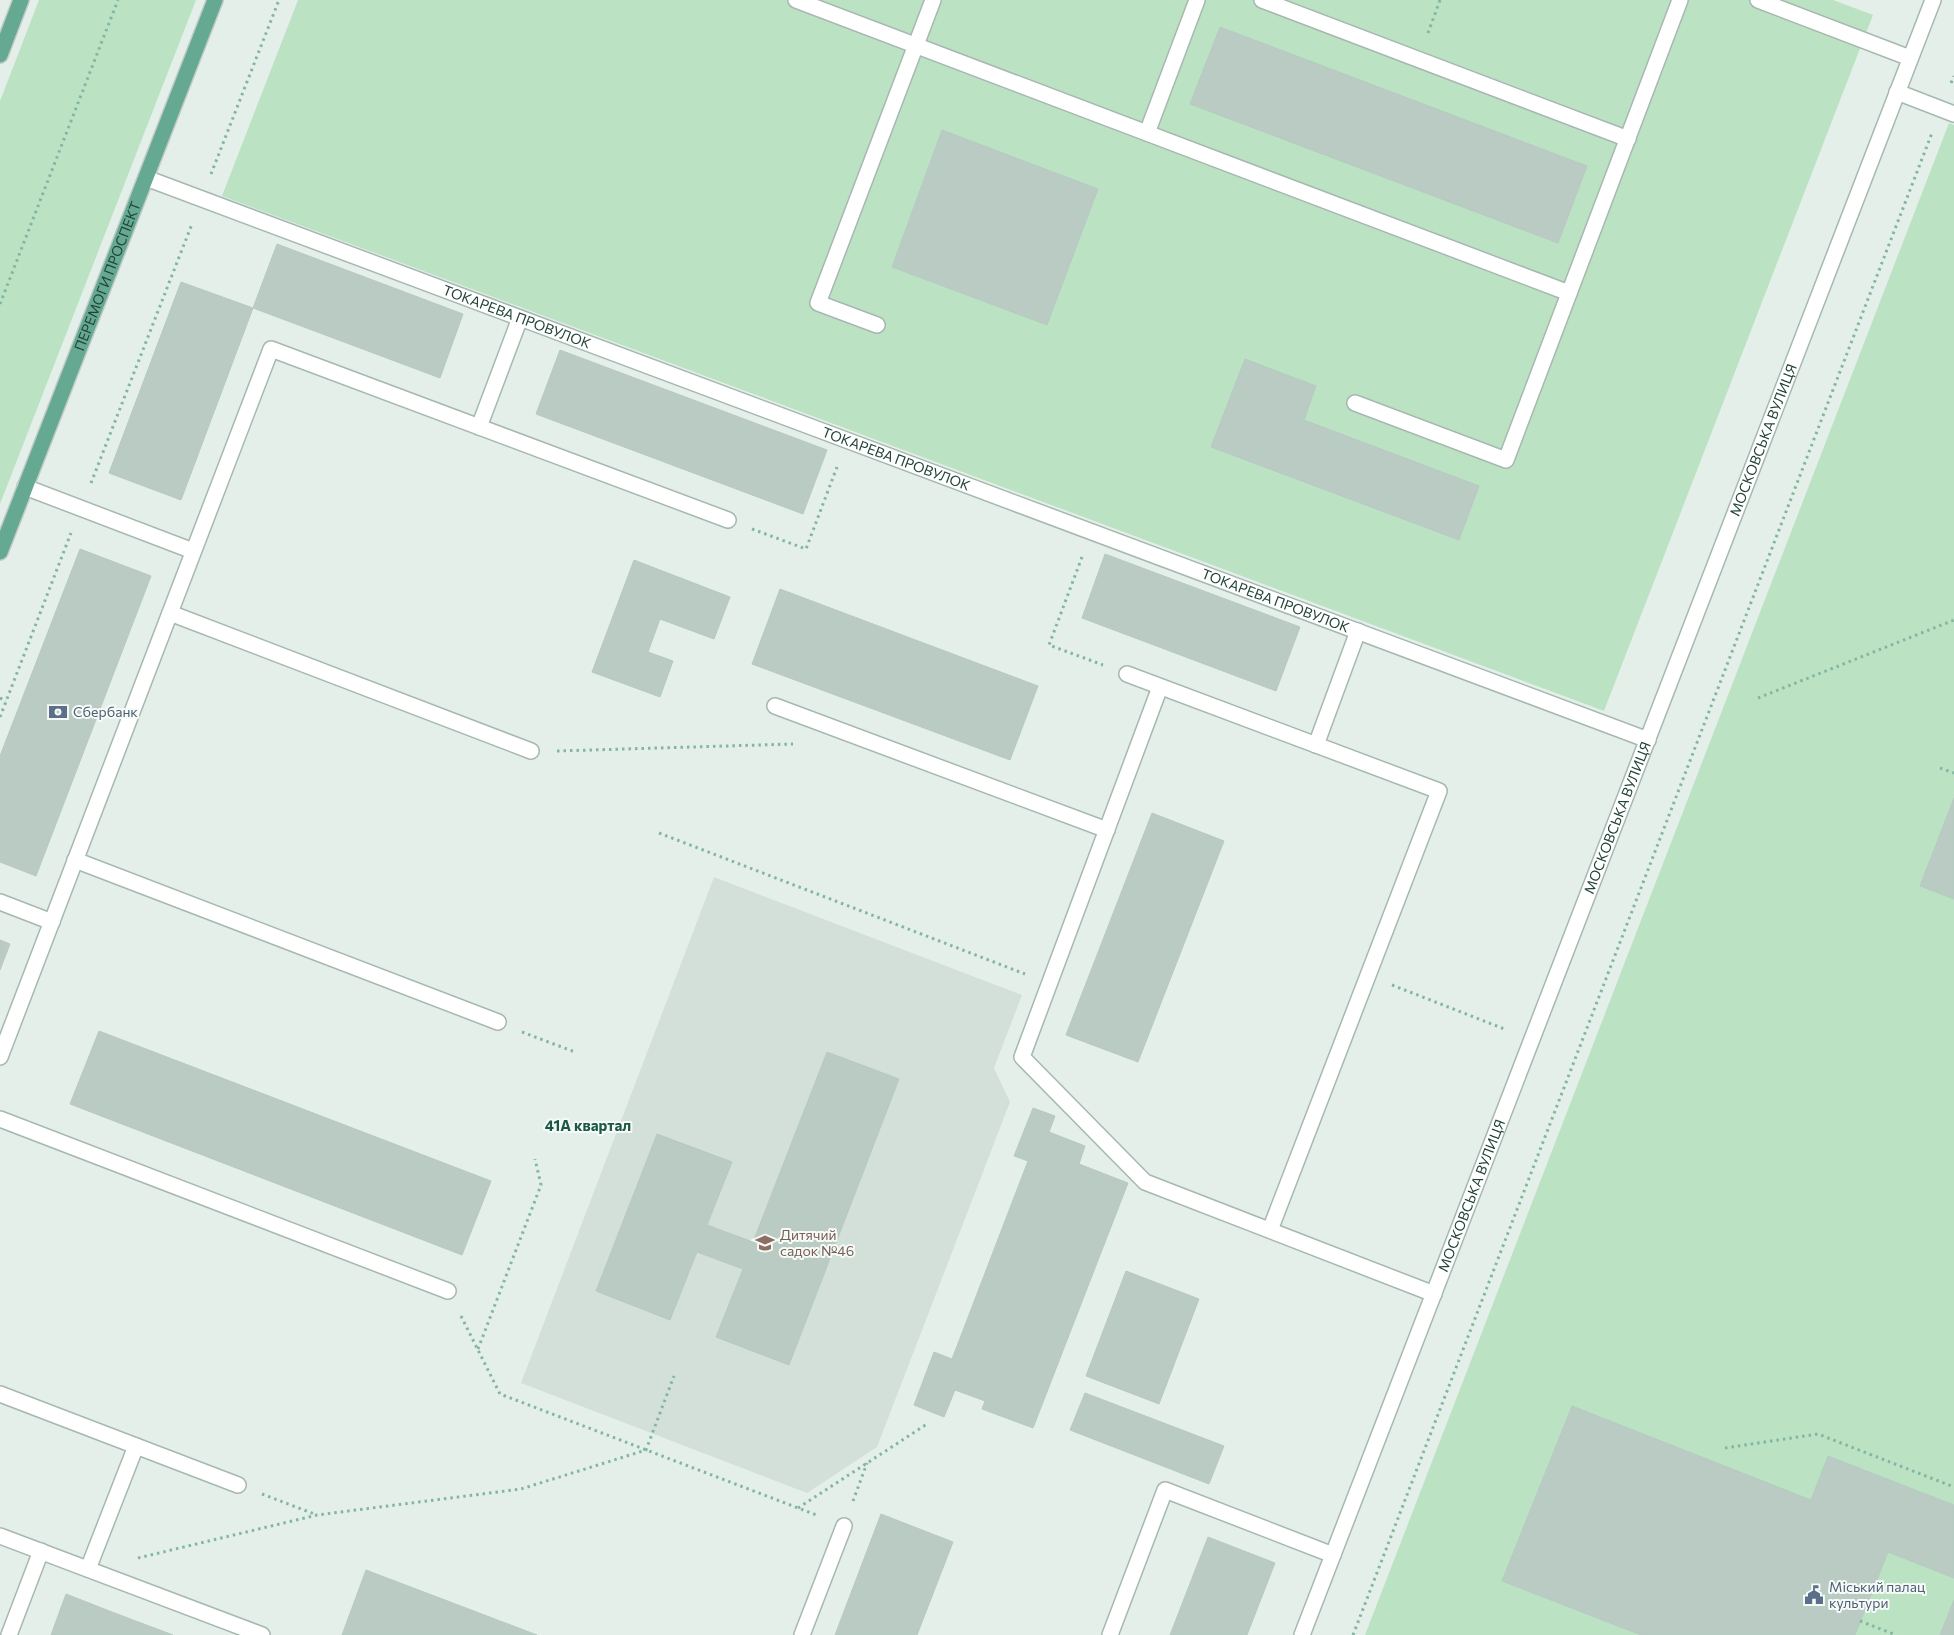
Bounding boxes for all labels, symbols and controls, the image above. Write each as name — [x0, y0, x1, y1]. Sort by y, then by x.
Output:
street label: ПЕРЕМОГИ ПРОСПЕКТ — [70, 199, 144, 353]
street label: ТОКАРЕВА ПРОВУЛОК — [441, 281, 593, 352]
street label: МОСКОВСЬКА ВУЛИЦЯ — [1726, 361, 1800, 518]
street label: ТОКАРЕВА ПРОВУЛОК — [820, 423, 973, 494]
street label: ТОКАРЕВА ПРОВУЛОК — [1199, 565, 1352, 636]
bank icon: Сбербанк — [47, 701, 69, 723]
place label: Сбербанк — [73, 703, 138, 720]
street label: МОСКОВСЬКА ВУЛИЦЯ — [1580, 739, 1654, 896]
district label: 41А квартал — [545, 1116, 631, 1134]
street label: МОСКОВСЬКА ВУЛИЦЯ — [1434, 1117, 1508, 1274]
place label: Дитячий садок №46 — [780, 1226, 854, 1259]
school or university icon: Дитячий садок №46 — [754, 1232, 776, 1254]
place label: Міський палац культури — [1829, 1578, 1925, 1611]
public building icon: Міський палац культури — [1803, 1584, 1825, 1606]

